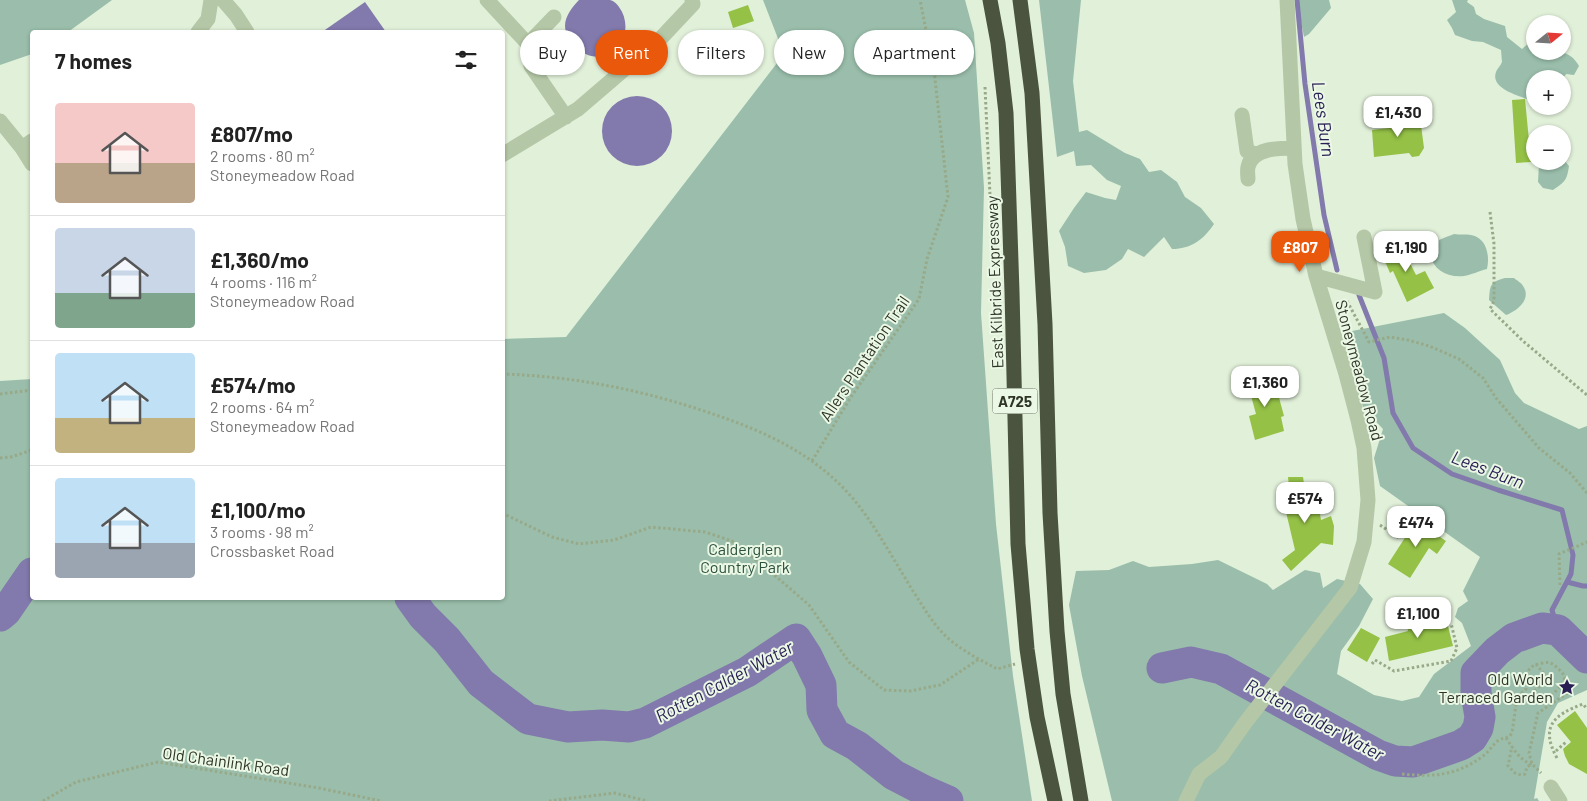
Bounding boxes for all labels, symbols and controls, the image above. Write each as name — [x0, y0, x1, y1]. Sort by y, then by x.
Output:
north arrow — [1526, 15, 1571, 60]
map controls — [1526, 15, 1571, 170]
chip: Buy — [520, 30, 585, 75]
chip: Rent — [595, 30, 668, 75]
chip: Filters — [678, 30, 764, 75]
chip: New — [774, 30, 844, 75]
chip: Apartment — [854, 30, 974, 75]
icon: filters — [452, 46, 480, 74]
text: 7 homes — [55, 48, 132, 73]
button: + — [1526, 70, 1571, 115]
water label: Lees Burn — [1308, 80, 1340, 158]
pin: £1,430 — [1357, 96, 1439, 138]
text: £1,430 — [1374, 102, 1422, 121]
text: £807/mo — [210, 121, 293, 146]
icon: home — [95, 123, 155, 183]
button: − — [1526, 125, 1571, 170]
text: 2 rooms · 80 m² — [210, 146, 315, 165]
text: Stoneymeadow Road — [210, 165, 355, 184]
street label: East Kilbride Expressway — [981, 195, 1007, 369]
pin: £807 — [1270, 230, 1330, 273]
pin: £1,190 — [1365, 230, 1447, 273]
text: £807 — [1282, 237, 1318, 256]
text: £1,190 — [1385, 237, 1428, 256]
text: £1,360/mo — [210, 247, 309, 272]
icon: home — [95, 248, 155, 308]
text: 4 rooms · 116 m² — [210, 272, 317, 291]
text: Stoneymeadow Road — [210, 291, 355, 310]
street label: Allers Plantation Trail — [815, 292, 913, 424]
street label: Stoneymeadow Road — [1332, 298, 1388, 442]
pin: £1,360 — [1224, 366, 1306, 408]
text: £574/mo — [210, 372, 296, 397]
text: £1,360 — [1242, 372, 1288, 391]
icon: home — [95, 373, 155, 433]
road number: A725 — [992, 388, 1038, 414]
text: 2 rooms · 64 m² — [210, 397, 314, 416]
text: Stoneymeadow Road — [210, 416, 355, 435]
water label: Lees Burn — [1449, 445, 1527, 493]
pin: £574 — [1275, 482, 1335, 524]
text: £574 — [1287, 488, 1323, 507]
text: £1,100/mo — [210, 497, 306, 522]
icon: home — [95, 498, 155, 558]
pin: £474 — [1386, 506, 1446, 548]
text: £474 — [1398, 512, 1434, 531]
text: 3 rooms · 98 m² — [210, 522, 314, 541]
park label: Calderglen Country Park — [700, 539, 790, 576]
text: Crossbasket Road — [210, 541, 334, 560]
pin: £1,100 — [1377, 596, 1459, 639]
text: £1,100 — [1396, 603, 1440, 622]
water label: Rotten Calder Water — [651, 635, 797, 727]
place label: Old World Terraced Garden — [1438, 669, 1553, 706]
water label: Rotten Calder Water — [1242, 673, 1388, 765]
place icon: Old World Terraced Garden — [1557, 677, 1577, 697]
street label: Old Chainlink Road — [161, 743, 291, 779]

